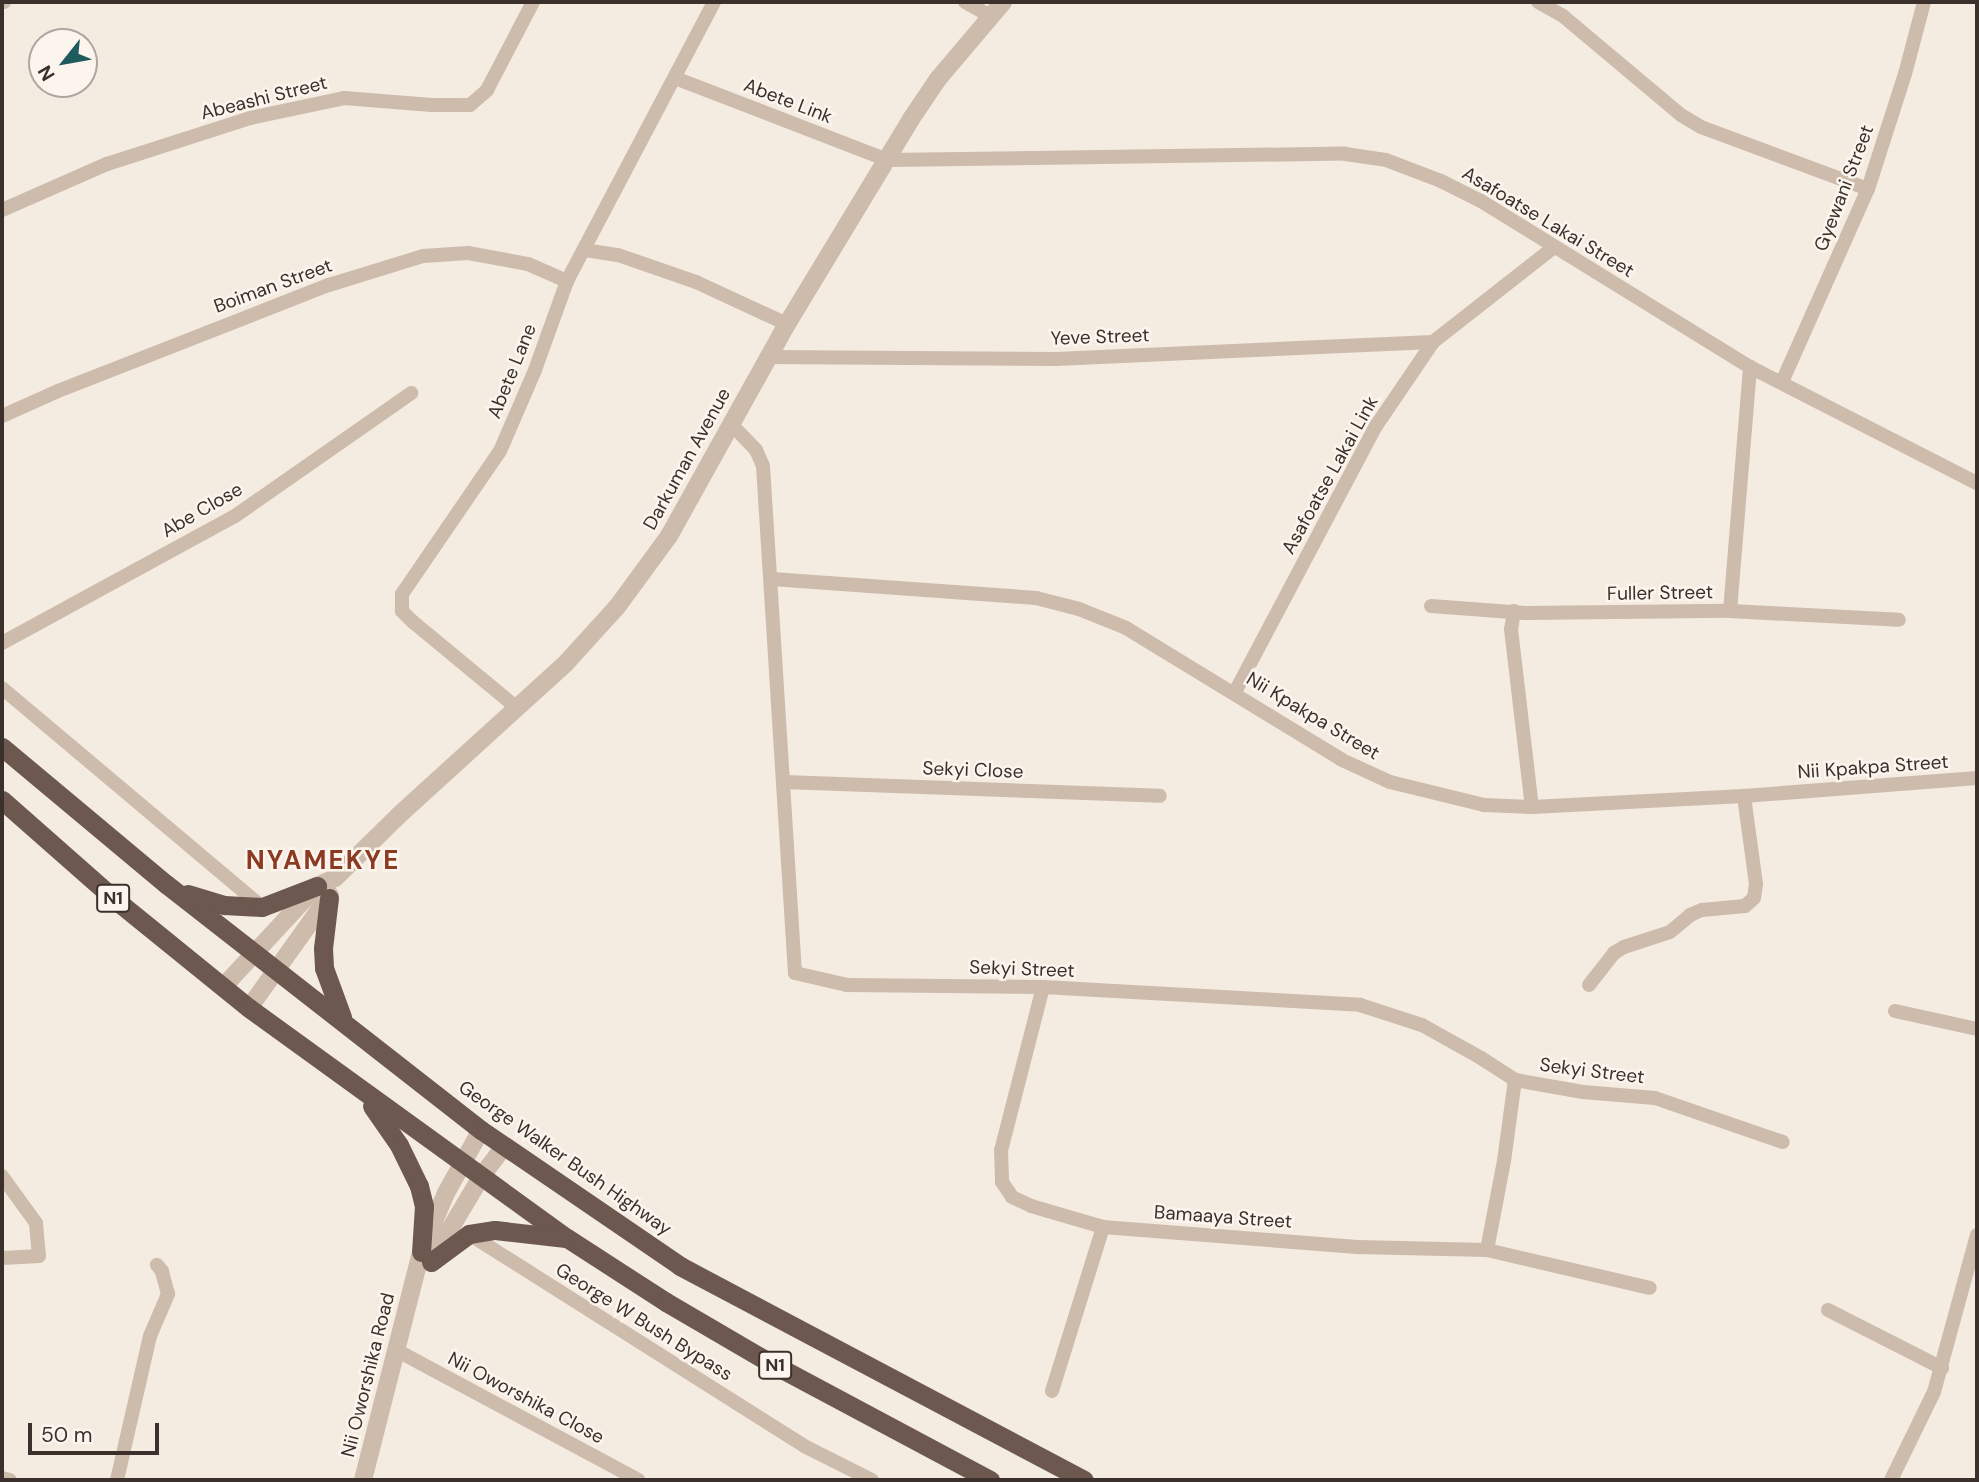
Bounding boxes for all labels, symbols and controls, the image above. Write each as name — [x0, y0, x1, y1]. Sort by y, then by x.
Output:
north arrow — [28, 28, 98, 98]
text: N — [32, 61, 61, 85]
street label: Abeashi Street — [198, 71, 330, 125]
street label: Abete Link — [740, 74, 836, 128]
street label: Gyewani Street — [1809, 122, 1879, 254]
street label: Asafoatse Lakai Street — [1458, 162, 1638, 282]
street label: Boiman Street — [211, 254, 335, 318]
street label: Abete Lane — [483, 320, 541, 422]
street label: Yeve Street — [1050, 324, 1150, 350]
street label: Darkuman Avenue — [639, 384, 735, 534]
street label: Asafoatse Lakai Link — [1277, 392, 1383, 558]
street label: Abe Close — [157, 478, 247, 542]
street label: Fuller Street — [1607, 581, 1713, 605]
street label: Nii Kpakpa Street — [1242, 667, 1384, 765]
street label: Nii Kpakpa Street — [1797, 750, 1949, 784]
street label: Sekyi Close — [922, 757, 1024, 783]
district label: NYAMEKYE — [247, 845, 399, 877]
road number: N1 — [96, 884, 130, 912]
street label: Sekyi Street — [969, 956, 1075, 982]
street label: Sekyi Street — [1538, 1053, 1646, 1089]
street label: George Walker Bush Highway — [454, 1076, 676, 1240]
street label: Bamaaya Street — [1153, 1201, 1293, 1233]
street label: George W Bush Bypass — [551, 1258, 737, 1386]
street label: Nii Oworshika Road — [337, 1290, 399, 1460]
street label: Nii Oworshika Close — [444, 1347, 608, 1449]
road number: N1 — [758, 1350, 792, 1380]
scale bar — [32, 1408, 163, 1452]
text: 50 m — [41, 1421, 92, 1449]

